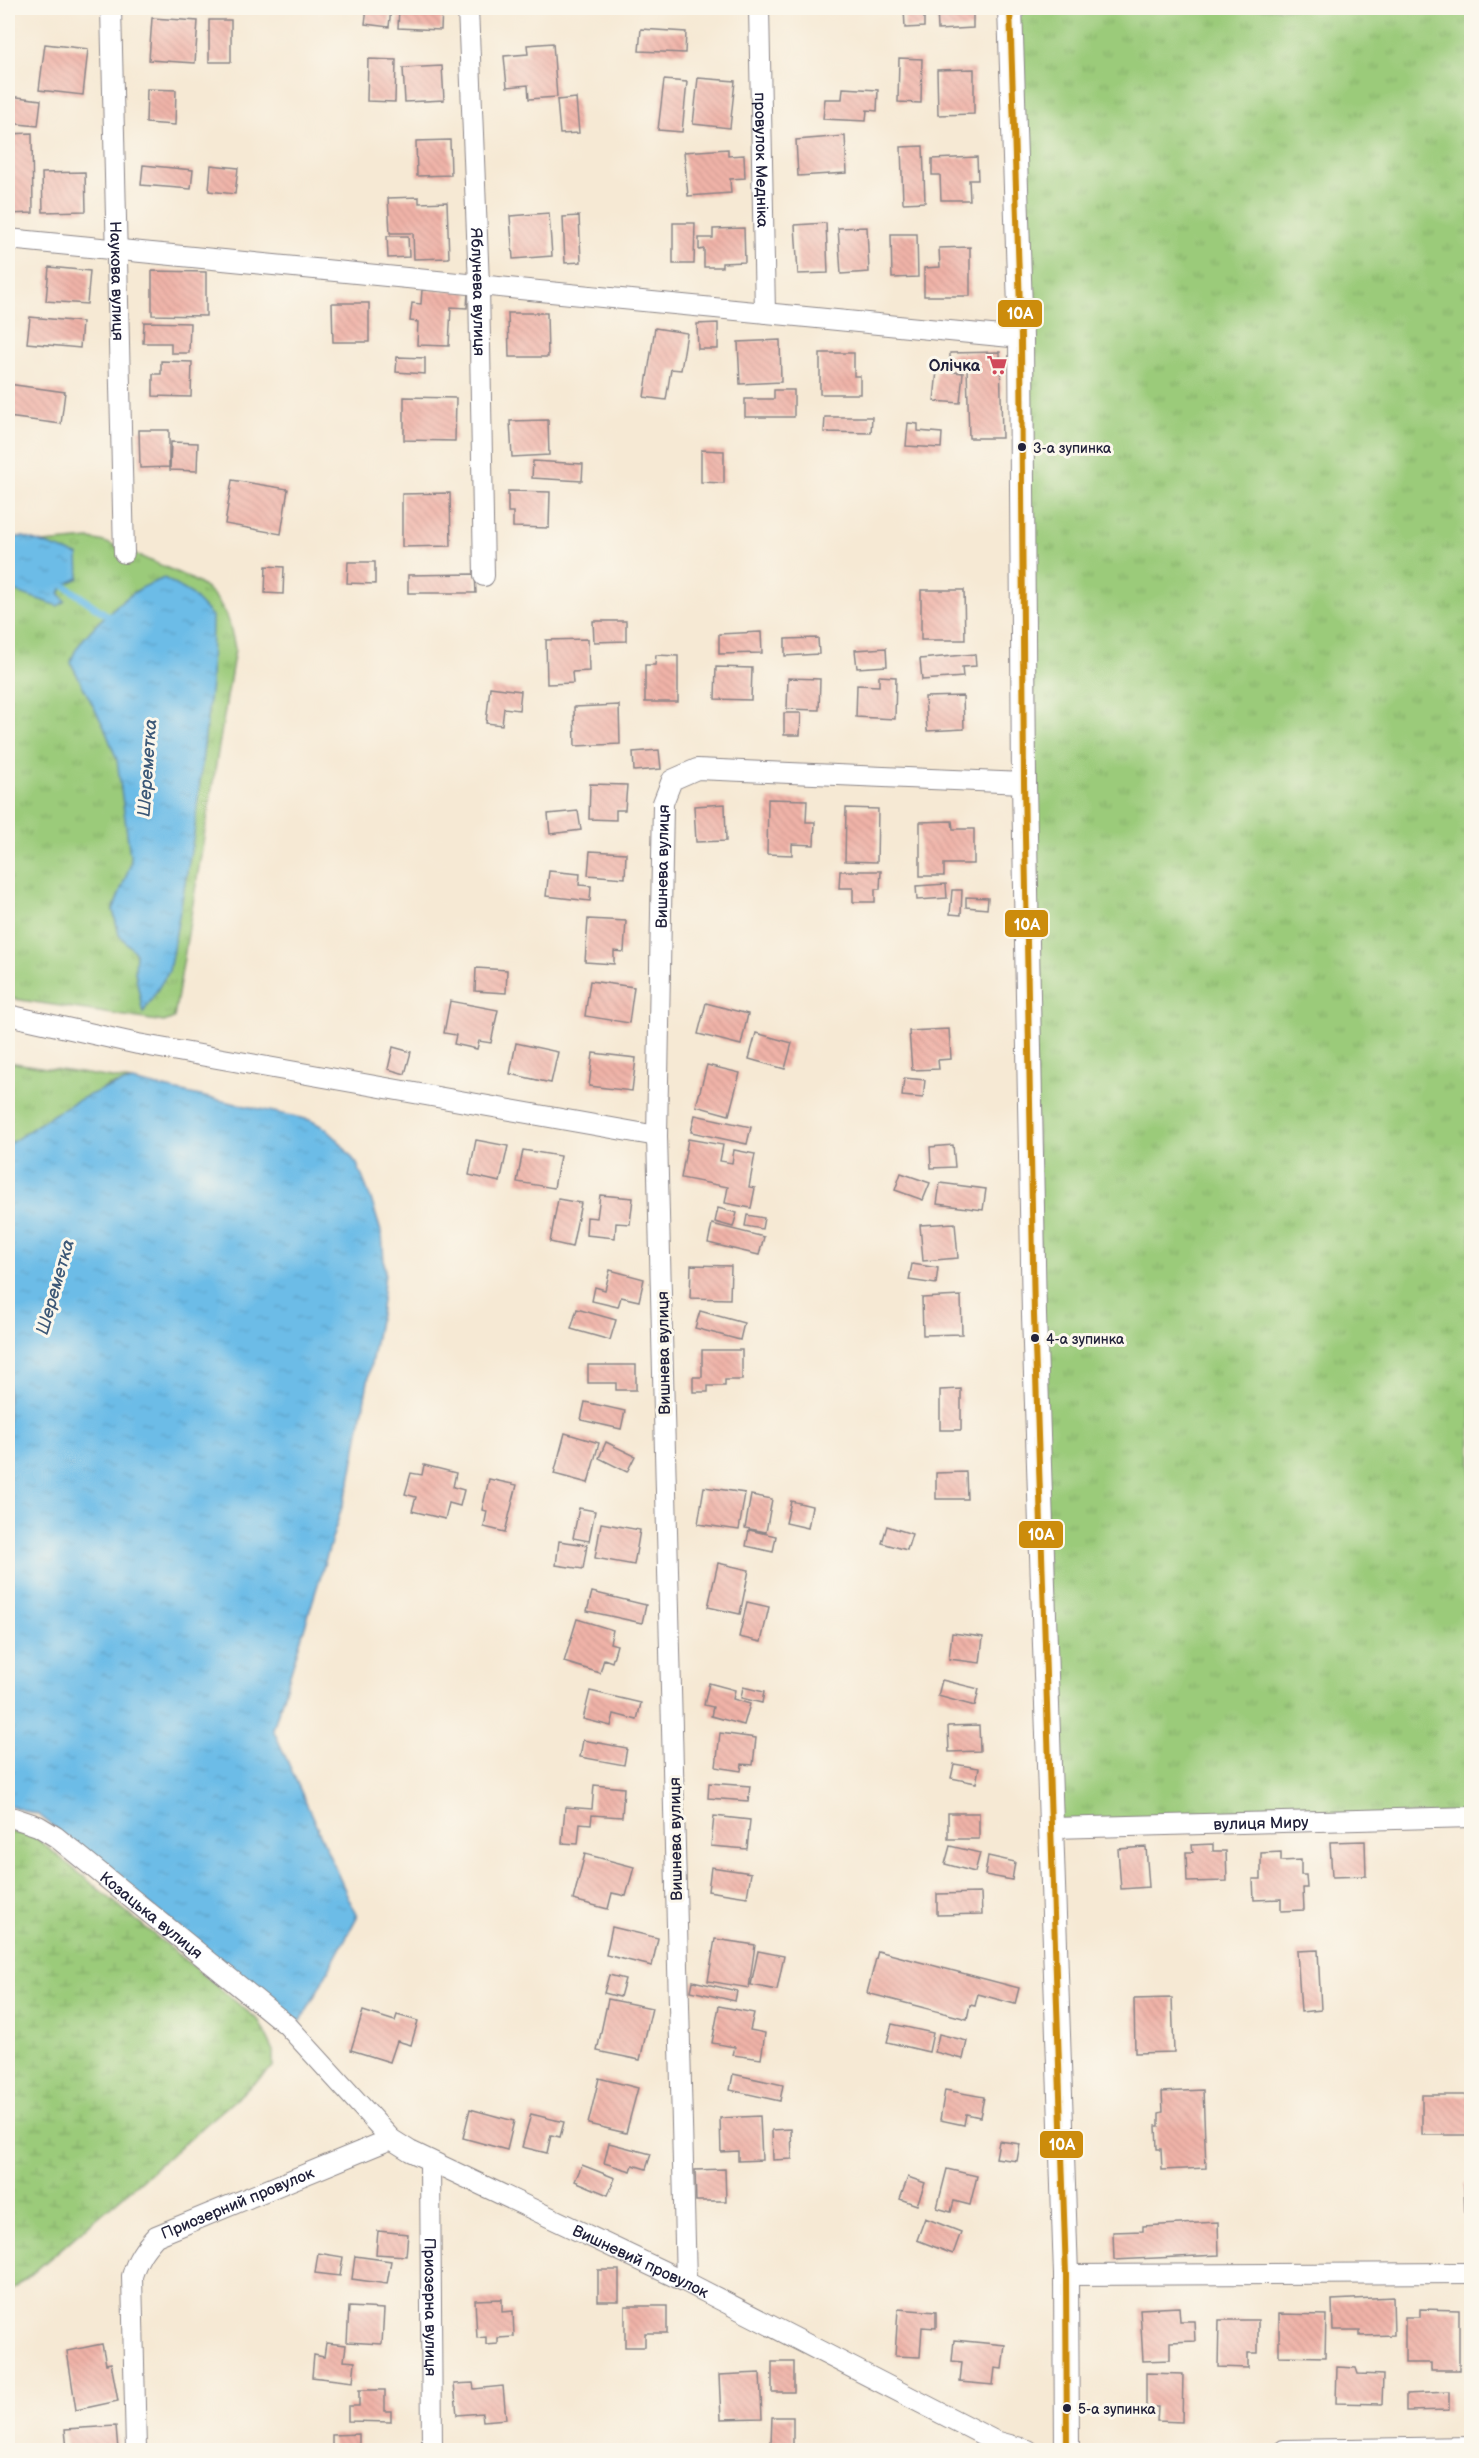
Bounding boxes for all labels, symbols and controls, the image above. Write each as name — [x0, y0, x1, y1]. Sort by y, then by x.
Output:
street label: провулок Медніка — [750, 92, 771, 228]
street label: Наукова вулиця — [105, 221, 127, 341]
street label: Яблунева вулиця — [466, 227, 488, 356]
line badge: 10А — [997, 299, 1043, 328]
text: 10А — [1007, 305, 1034, 324]
supermarket icon: Олічка — [985, 353, 1009, 377]
place label: Олічка — [929, 357, 981, 376]
place label: 3-а зупинка — [1033, 440, 1112, 457]
marker: 3-а зупинка — [1016, 441, 1028, 453]
water label: Шереметка — [134, 718, 161, 818]
street label: Вишнева вулиця — [653, 804, 674, 928]
line badge: 10А — [1004, 909, 1049, 938]
text: 10А — [1014, 916, 1041, 935]
water label: Шереметка — [32, 1237, 79, 1337]
street label: Вишнева вулиця — [654, 1291, 675, 1415]
place label: 4-а зупинка — [1046, 1331, 1125, 1348]
marker: 4-а зупинка — [1029, 1332, 1041, 1344]
line badge: 10А — [1018, 1520, 1064, 1549]
text: 10А — [1028, 1526, 1055, 1545]
street label: Вишнева вулиця — [666, 1777, 687, 1901]
street label: вулиця Миру — [1213, 1813, 1309, 1835]
street label: Козацька вулиця — [95, 1868, 206, 1964]
line badge: 10А — [1039, 2130, 1084, 2159]
text: 10А — [1049, 2136, 1076, 2155]
street label: Приозерний провулок — [158, 2164, 317, 2244]
street label: Вишневий провулок — [569, 2222, 712, 2303]
street label: Приозерна вулиця — [420, 2238, 439, 2377]
place label: 5-а зупинка — [1078, 2401, 1156, 2418]
marker: 5-а зупинка — [1061, 2402, 1073, 2414]

